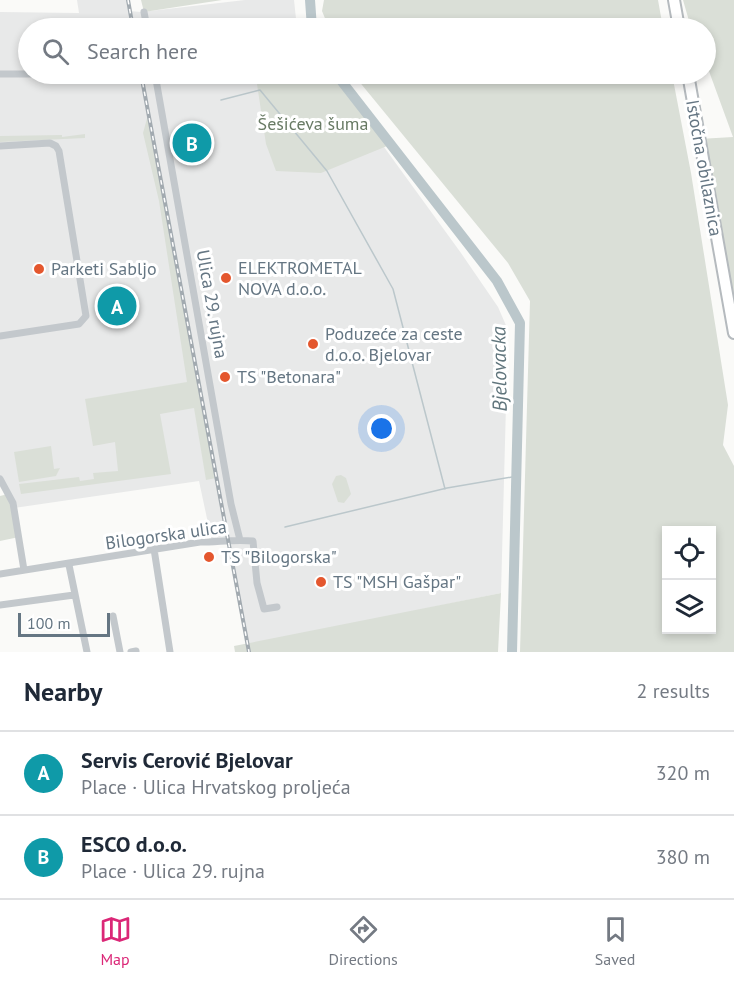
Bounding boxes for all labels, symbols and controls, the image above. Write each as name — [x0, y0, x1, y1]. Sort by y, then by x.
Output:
search box — [18, 18, 716, 84]
icon: search — [39, 35, 72, 68]
text: Search here — [87, 37, 198, 65]
street label: Istočna obilaznica — [681, 98, 728, 238]
park label: Šešićeva šuma — [258, 112, 368, 135]
pin: B — [172, 120, 212, 166]
street label: Ulica 29. rujna — [192, 248, 233, 360]
place label: ELEKTROMETAL NOVA d.o.o. — [238, 256, 362, 300]
place label: Parketi Sabljo — [51, 257, 157, 280]
marker: Parketi Sabljo — [32, 262, 46, 276]
marker: ELEKTROMETAL NOVA d.o.o. — [219, 271, 233, 285]
pin: A — [98, 284, 136, 328]
place label: Poduzeće za ceste d.o.o. Bjelovar — [325, 322, 463, 366]
water label: Bjelovacka — [485, 326, 513, 412]
marker: Poduzeće za ceste d.o.o. Bjelovar — [306, 337, 320, 351]
place label: TS "Betonara" — [237, 365, 341, 388]
marker: TS "Betonara" — [218, 370, 232, 384]
your location — [367, 414, 396, 443]
street label: Bilogorska ulica — [104, 515, 228, 554]
map controls — [662, 526, 716, 634]
button: locate — [662, 526, 716, 580]
place label: TS "Bilogorska" — [221, 545, 337, 568]
marker: TS "Bilogorska" — [202, 550, 216, 564]
place label: TS "MSH Gašpar" — [333, 570, 461, 593]
marker: TS "MSH Gašpar" — [314, 575, 328, 589]
button: layers — [662, 580, 716, 634]
scale bar — [18, 610, 110, 638]
text: 100 m — [27, 613, 70, 633]
text: Nearby — [24, 675, 102, 708]
text: 2 results — [637, 678, 710, 704]
text: Servis Cerović Bjelovar — [81, 746, 293, 774]
text: A — [37, 760, 50, 786]
text: 320 m — [656, 760, 710, 786]
text: Place · Ulica Hrvatskog proljeća — [81, 774, 351, 800]
text: ESCO d.o.o. — [81, 830, 187, 858]
text: B — [38, 844, 49, 870]
text: 380 m — [656, 844, 710, 870]
text: Place · Ulica 29. rujna — [81, 858, 265, 884]
tab: Map — [99, 913, 132, 969]
tab: Directions — [329, 913, 398, 969]
tab: Saved — [595, 913, 635, 969]

